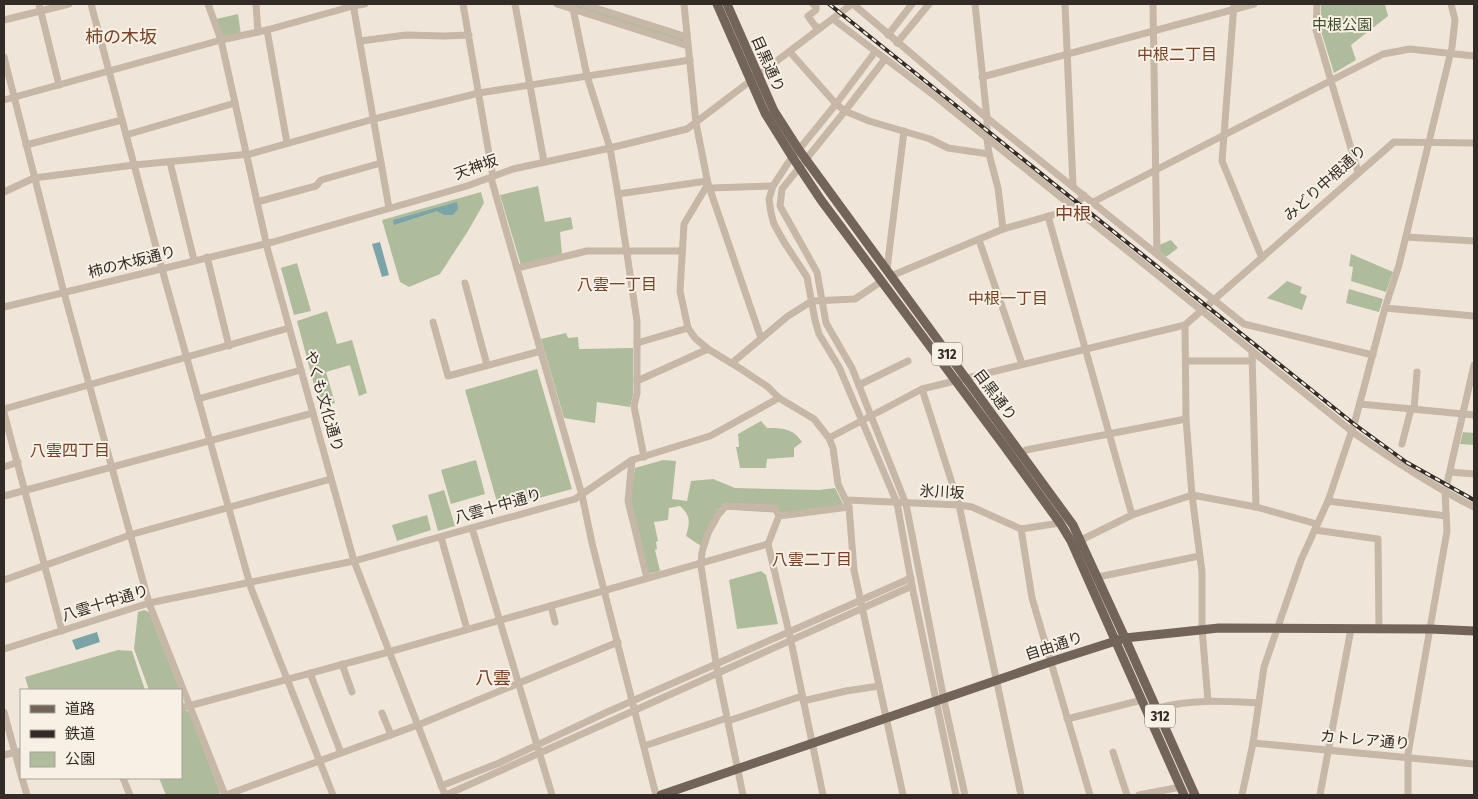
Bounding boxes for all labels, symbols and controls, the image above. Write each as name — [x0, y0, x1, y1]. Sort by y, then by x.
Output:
park label: 中根公園 — [1312, 16, 1372, 34]
district label: 柿の木坂 — [85, 26, 157, 48]
street label: 目黒通り — [748, 33, 788, 95]
district label: 中根二丁目 — [1137, 45, 1217, 64]
street label: みどり中根通り — [1280, 141, 1370, 225]
street label: 天神坂 — [452, 151, 500, 183]
district label: 中根 — [1055, 203, 1091, 225]
street label: 柿の木坂通り — [86, 242, 178, 282]
district label: 八雲一丁目 — [577, 275, 657, 294]
district label: 中根一丁目 — [968, 289, 1048, 308]
road number: 312 — [932, 342, 962, 366]
street label: やくも文化通り — [301, 348, 347, 454]
street label: 目黒通り — [970, 366, 1020, 424]
district label: 八雲四丁目 — [30, 441, 110, 460]
street label: 氷川坂 — [919, 482, 965, 502]
street label: 八雲十中通り — [452, 485, 544, 527]
district label: 八雲二丁目 — [772, 550, 852, 569]
street label: 八雲十中通り — [59, 581, 151, 625]
street label: 自由通り — [1023, 628, 1085, 664]
district label: 八雲 — [475, 667, 511, 689]
legend — [20, 689, 182, 779]
text: 道路 — [65, 700, 95, 718]
road number: 312 — [1145, 704, 1175, 728]
text: 鉄道 — [65, 725, 95, 743]
street label: カトレア通り — [1319, 727, 1411, 753]
text: 公園 — [65, 750, 95, 768]

